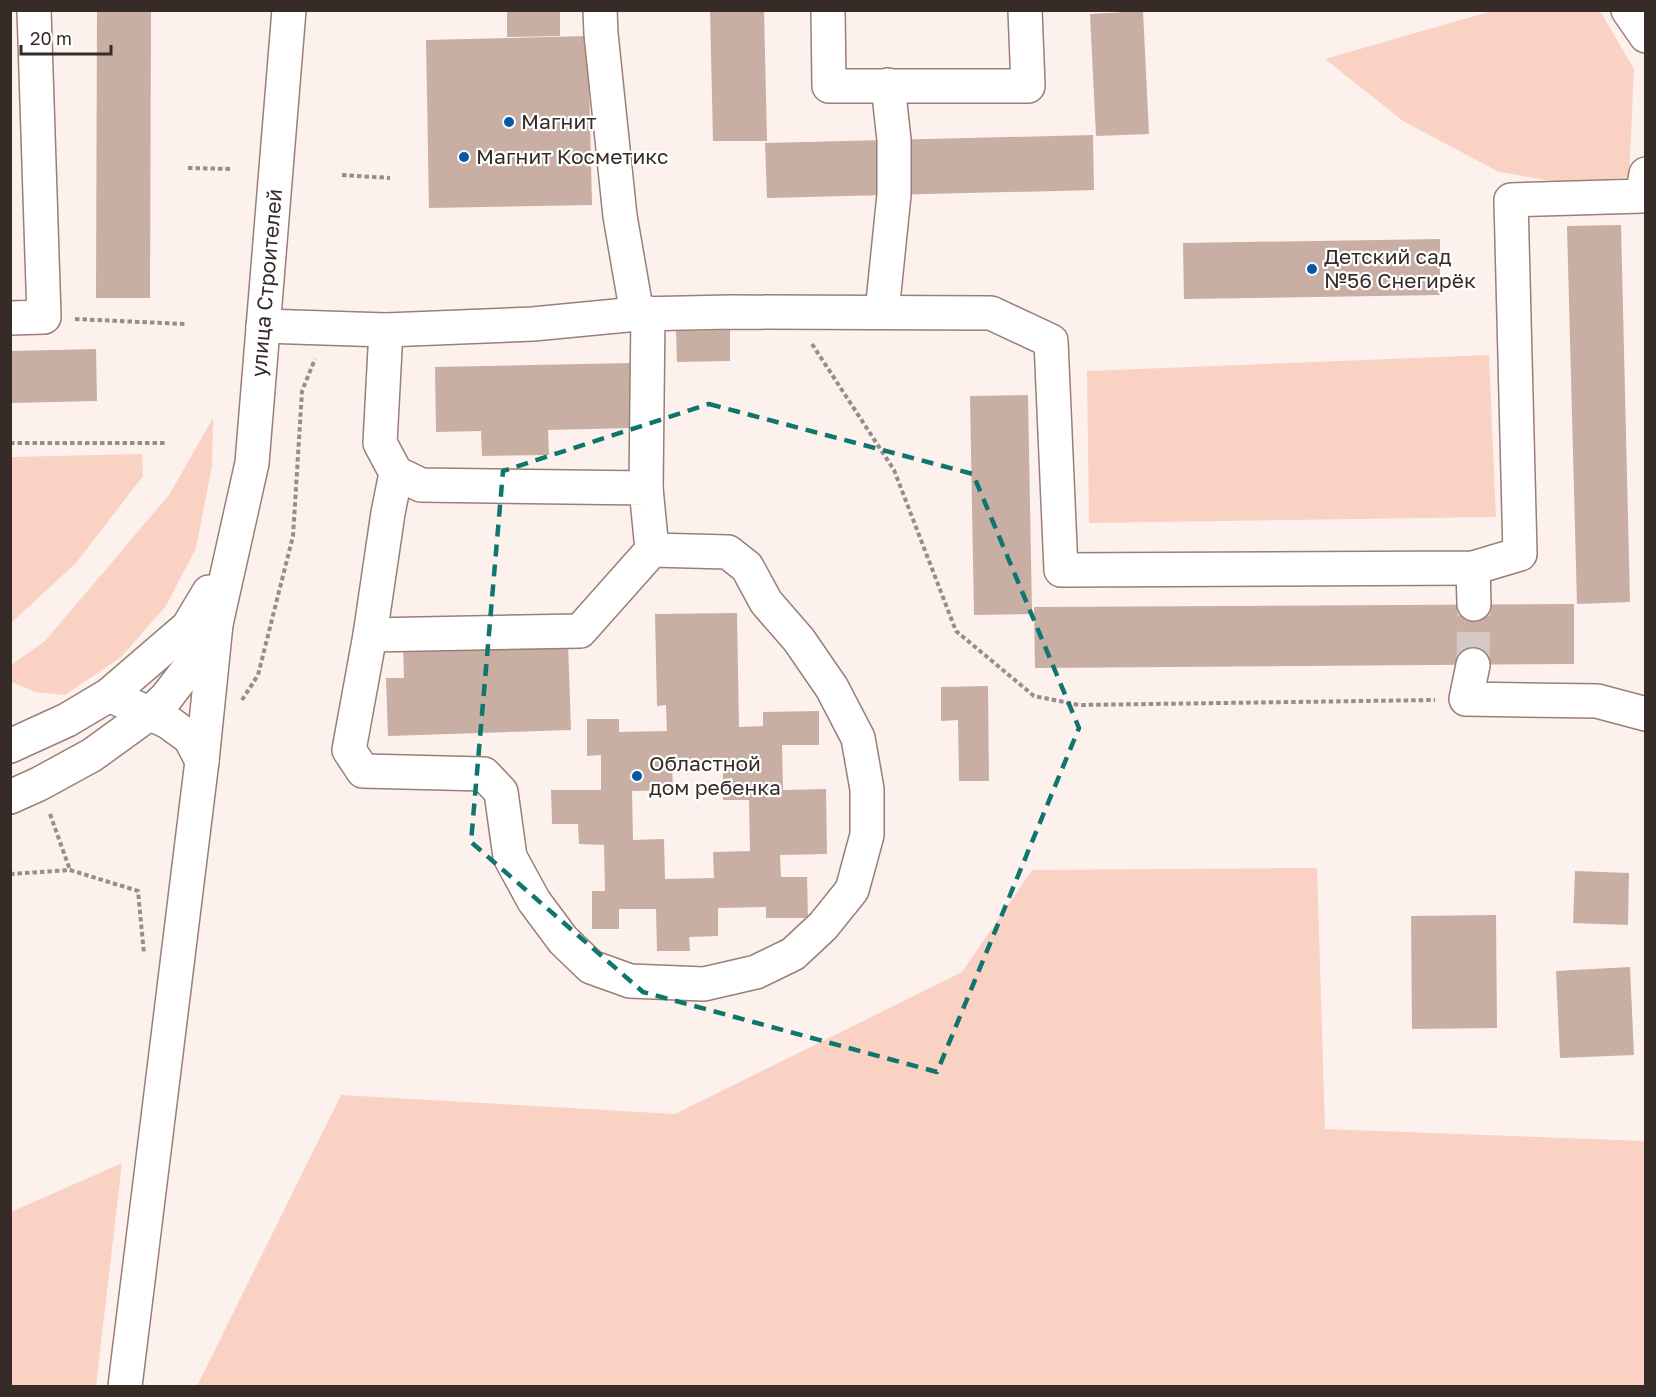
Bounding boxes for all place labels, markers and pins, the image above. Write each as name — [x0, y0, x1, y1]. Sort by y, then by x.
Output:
place label: Магнит — [521, 108, 597, 134]
marker: Магнит — [502, 115, 516, 129]
place label: Магнит Косметикс — [476, 143, 668, 169]
marker: Магнит Косметикс — [457, 150, 471, 164]
place label: Детский сад №56 Снегирёк — [1324, 243, 1476, 293]
marker: Детский сад №56 Снегирёк — [1305, 262, 1319, 276]
place label: Областной дом ребенка — [649, 750, 781, 800]
marker: Областной дом ребенка — [630, 769, 644, 783]

